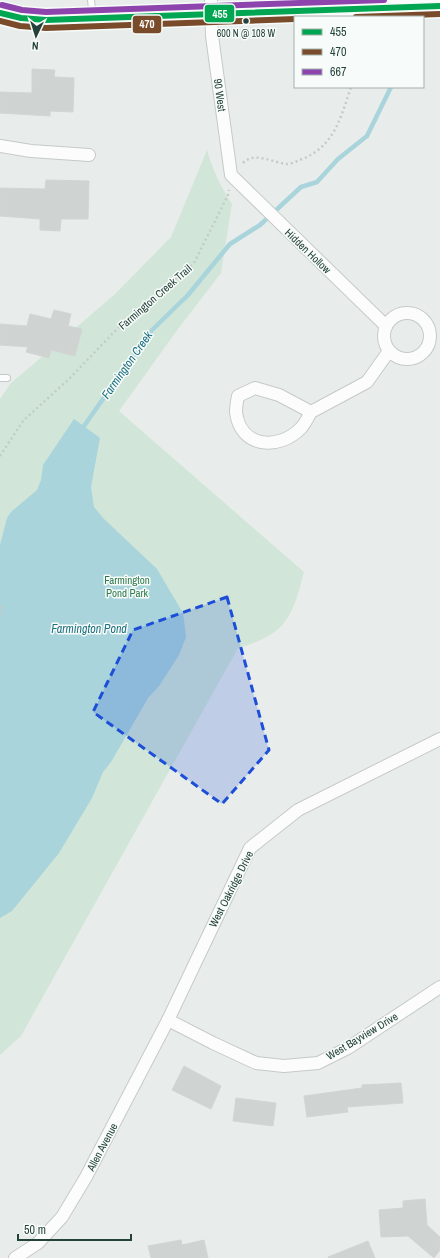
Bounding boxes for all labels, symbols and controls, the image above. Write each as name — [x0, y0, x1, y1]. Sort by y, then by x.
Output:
line badge: 455 — [204, 4, 235, 23]
text: 455 — [212, 7, 228, 21]
line badge: 470 — [132, 15, 162, 34]
north arrow — [16, 16, 56, 56]
marker: 600 N @ 108 W — [241, 16, 251, 26]
legend — [294, 16, 424, 88]
text: 470 — [139, 17, 155, 31]
text: 455 — [330, 24, 347, 40]
place label: 600 N @ 108 W — [217, 27, 275, 40]
text: N — [32, 39, 39, 53]
text: 470 — [330, 44, 346, 60]
text: 667 — [330, 64, 347, 80]
street label: 90 West — [211, 78, 229, 113]
street label: Hidden Hollow — [282, 226, 334, 277]
street label: Farmington Creek Trail — [116, 261, 194, 333]
water label: Farmington Creek — [98, 327, 157, 402]
park label: Farmington Pond Park — [104, 573, 150, 600]
water label: Farmington Pond — [51, 621, 127, 637]
street label: West Oakridge Drive — [206, 848, 256, 930]
street label: West Bayview Drive — [324, 1009, 400, 1063]
street label: Allen Avenue — [83, 1121, 121, 1174]
scale bar — [18, 1216, 131, 1242]
text: 50 m — [24, 1222, 46, 1238]

